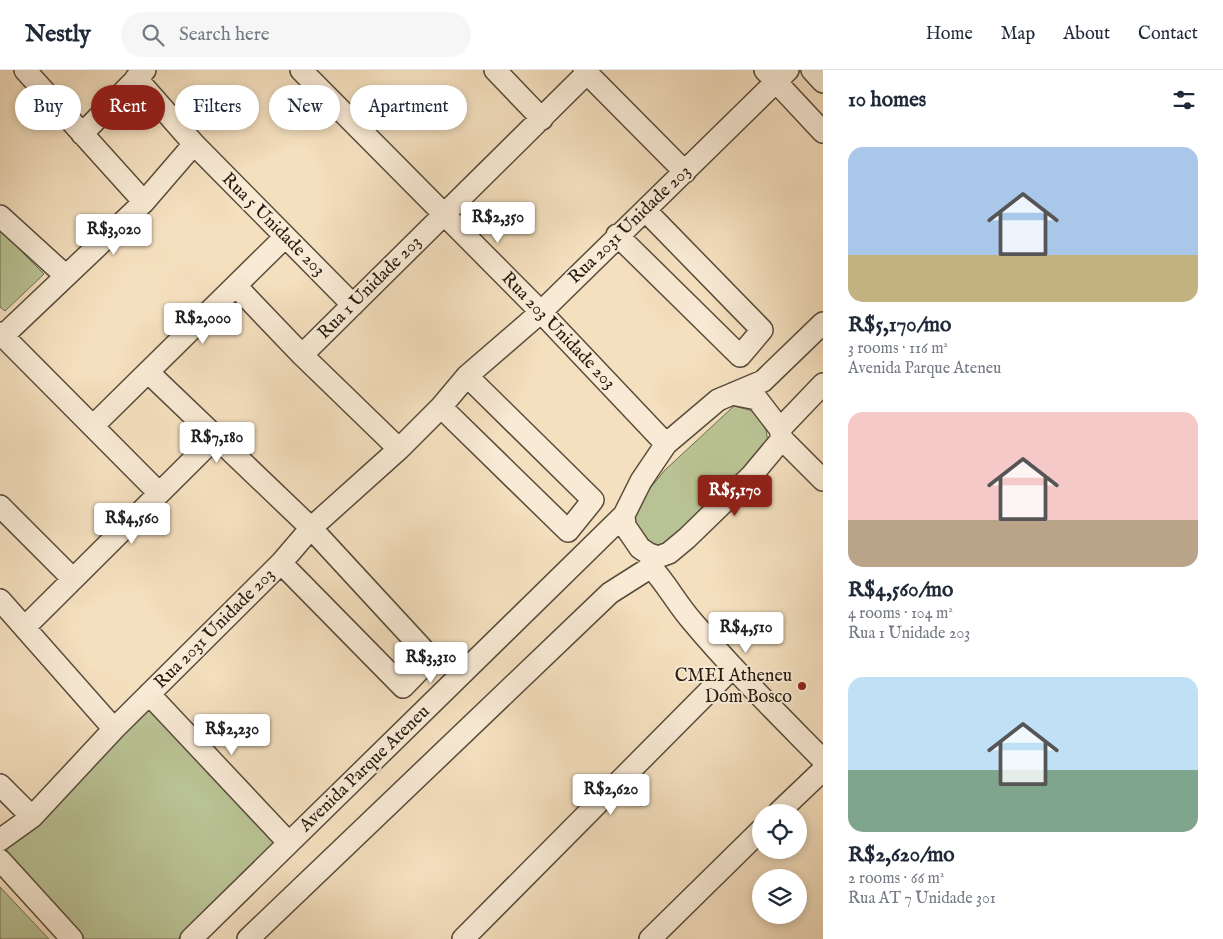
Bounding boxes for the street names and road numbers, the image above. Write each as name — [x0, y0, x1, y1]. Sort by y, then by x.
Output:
street label: Rua 2031 Unidade 203 — [564, 161, 696, 289]
street label: Rua 5 Unidade 203 — [216, 168, 330, 282]
street label: Rua 1 Unidade 203 — [313, 231, 427, 345]
street label: Rua 203 Unidade 203 — [496, 267, 620, 395]
street label: Rua 2031 Unidade 203 — [150, 564, 280, 694]
street label: Avenida Parque Ateneu — [294, 701, 435, 838]

